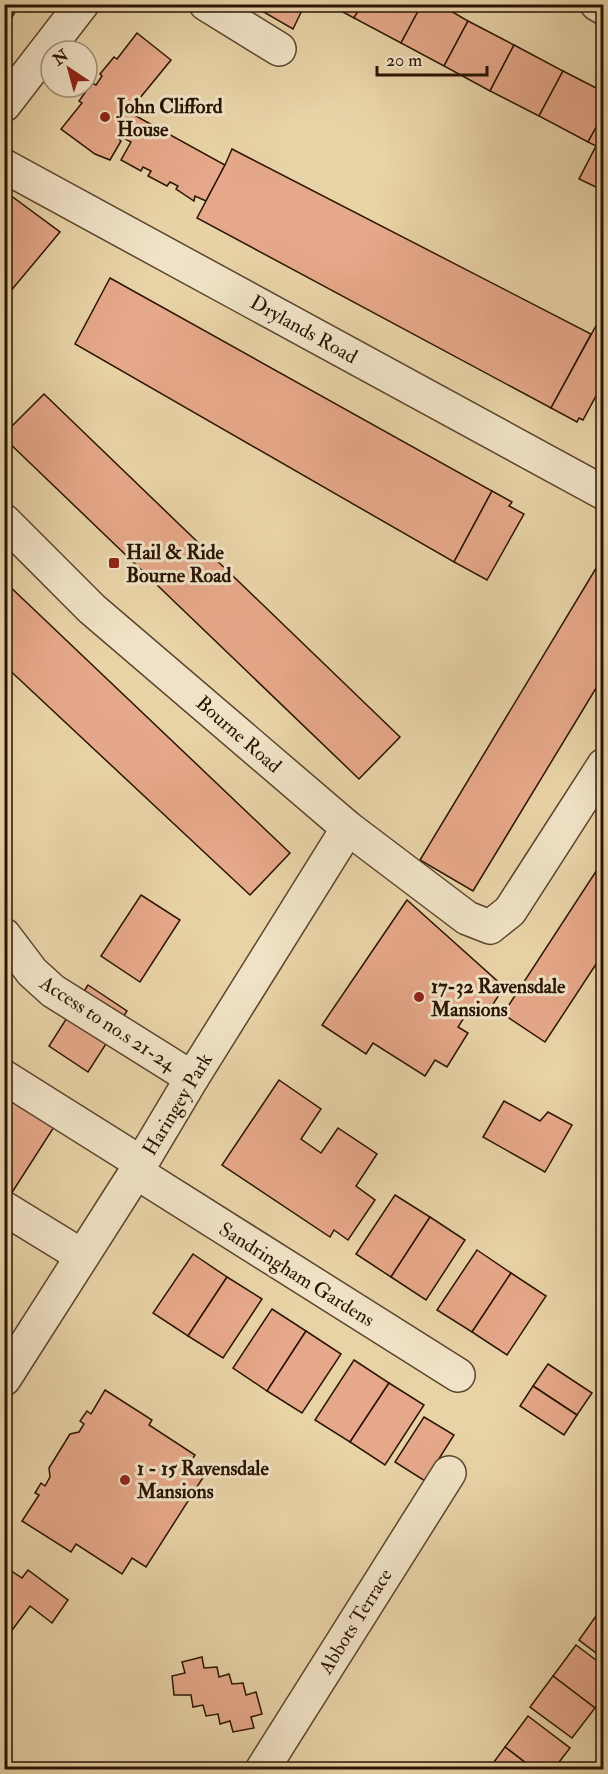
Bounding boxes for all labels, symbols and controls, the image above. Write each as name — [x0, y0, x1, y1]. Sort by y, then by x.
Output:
north arrow — [39, 39, 99, 99]
scale bar — [377, 39, 486, 77]
text: N — [48, 45, 73, 71]
text: 20 m — [386, 49, 422, 72]
place label: John Clifford House — [116, 94, 223, 142]
marker: John Clifford House — [98, 110, 112, 124]
street label: Drylands Road — [246, 290, 362, 369]
place label: Hail & Ride Bourne Road — [126, 540, 231, 588]
marker: Hail & Ride Bourne Road — [107, 556, 121, 570]
street label: Bourne Road — [191, 690, 287, 778]
street label: Access to no.s 21-24 — [34, 970, 181, 1077]
place label: 17-32 Ravensdale Mansions — [430, 974, 566, 1022]
marker: 17-32 Ravensdale Mansions — [412, 990, 426, 1004]
street label: Haringey Park — [137, 1048, 218, 1160]
street label: Sandringham Gardens — [214, 1217, 379, 1332]
place label: 1 - 15 Ravensdale Mansions — [136, 1456, 269, 1504]
marker: 1 - 15 Ravensdale Mansions — [118, 1473, 132, 1487]
street label: Abbots Terrace — [313, 1564, 398, 1680]

